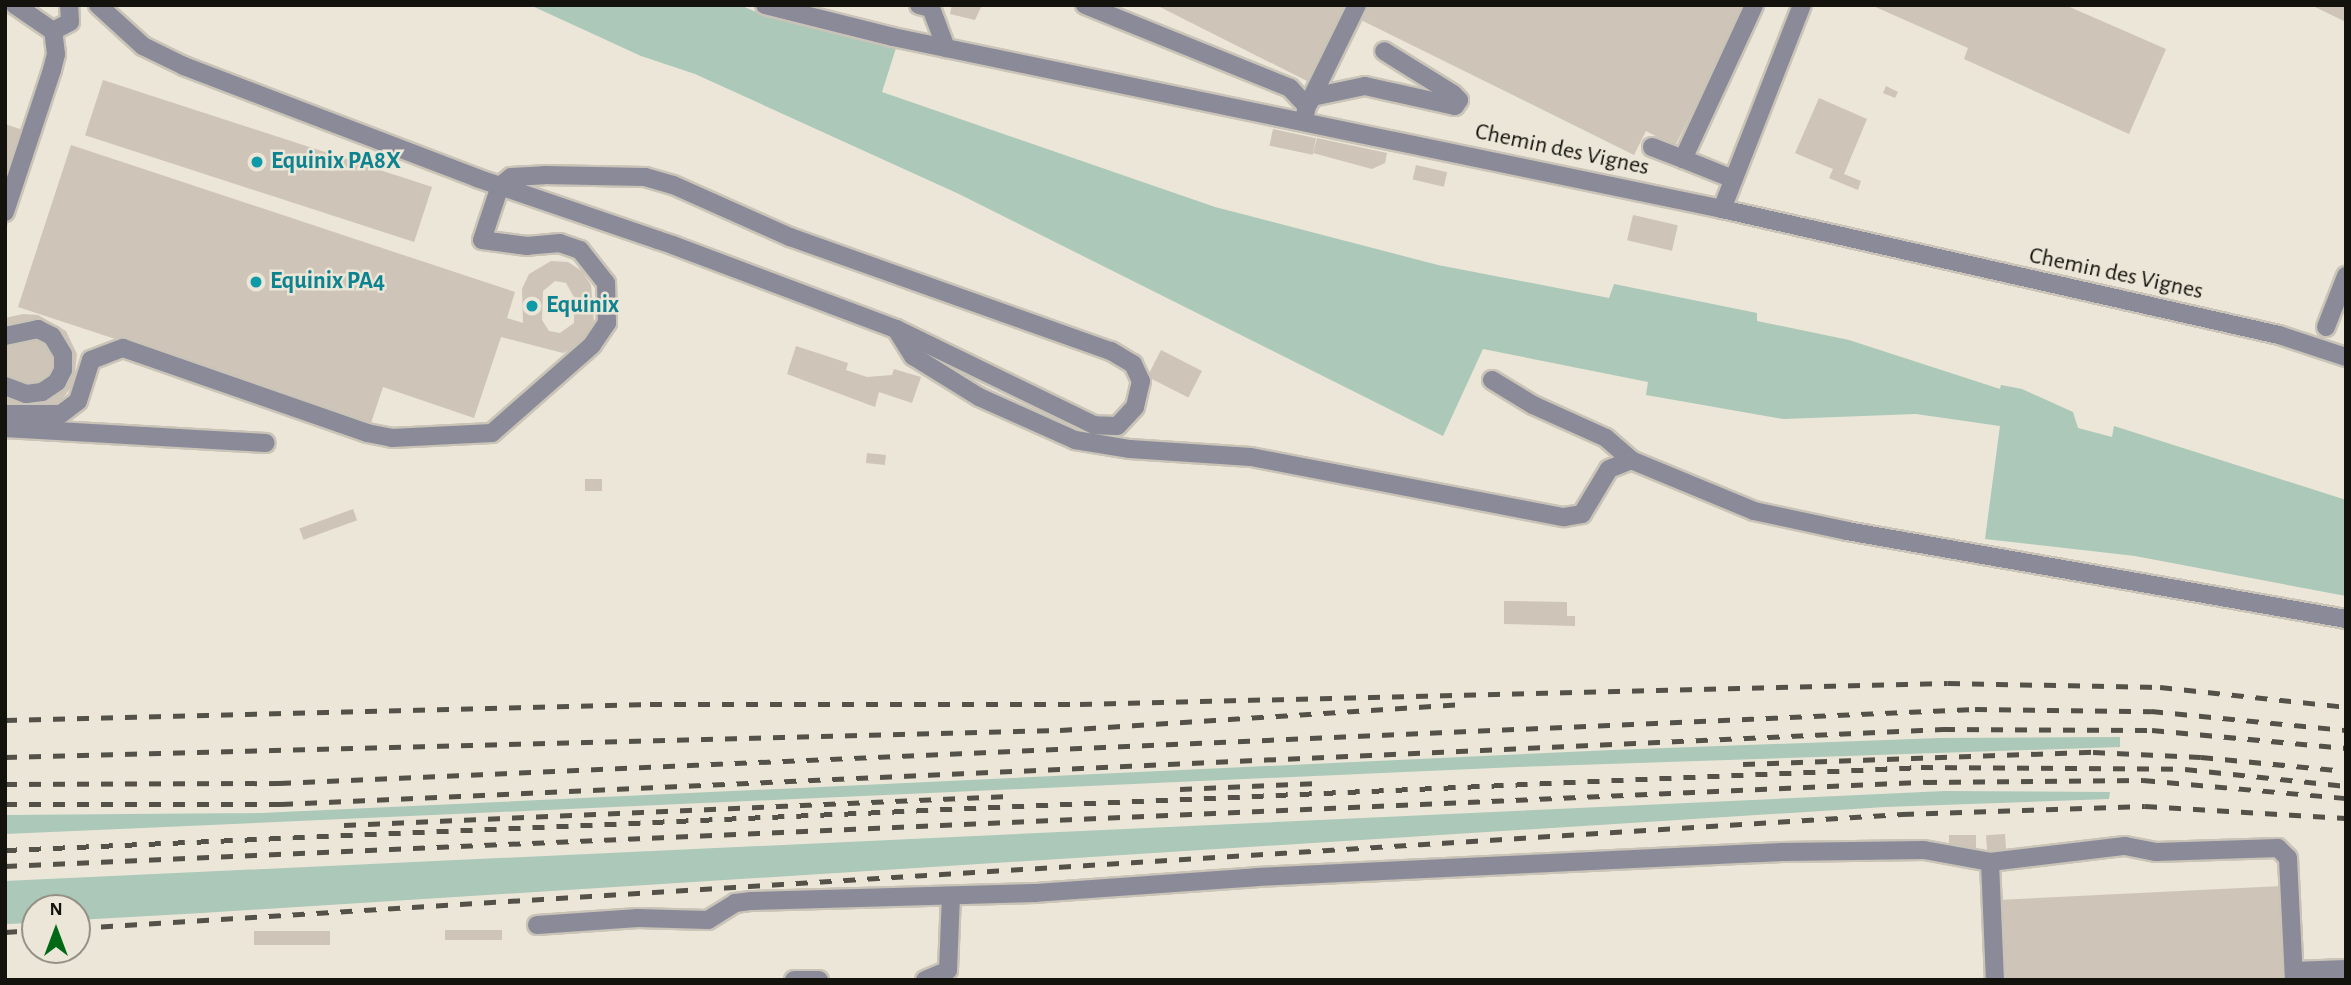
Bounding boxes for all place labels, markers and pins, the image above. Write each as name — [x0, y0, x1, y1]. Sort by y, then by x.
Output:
place label: Equinix PA8X — [271, 148, 401, 176]
marker: Equinix PA8X — [249, 154, 265, 170]
place label: Equinix PA4 — [270, 268, 385, 296]
marker: Equinix PA4 — [248, 274, 264, 290]
place label: Equinix — [546, 292, 619, 320]
marker: Equinix — [524, 298, 540, 314]

